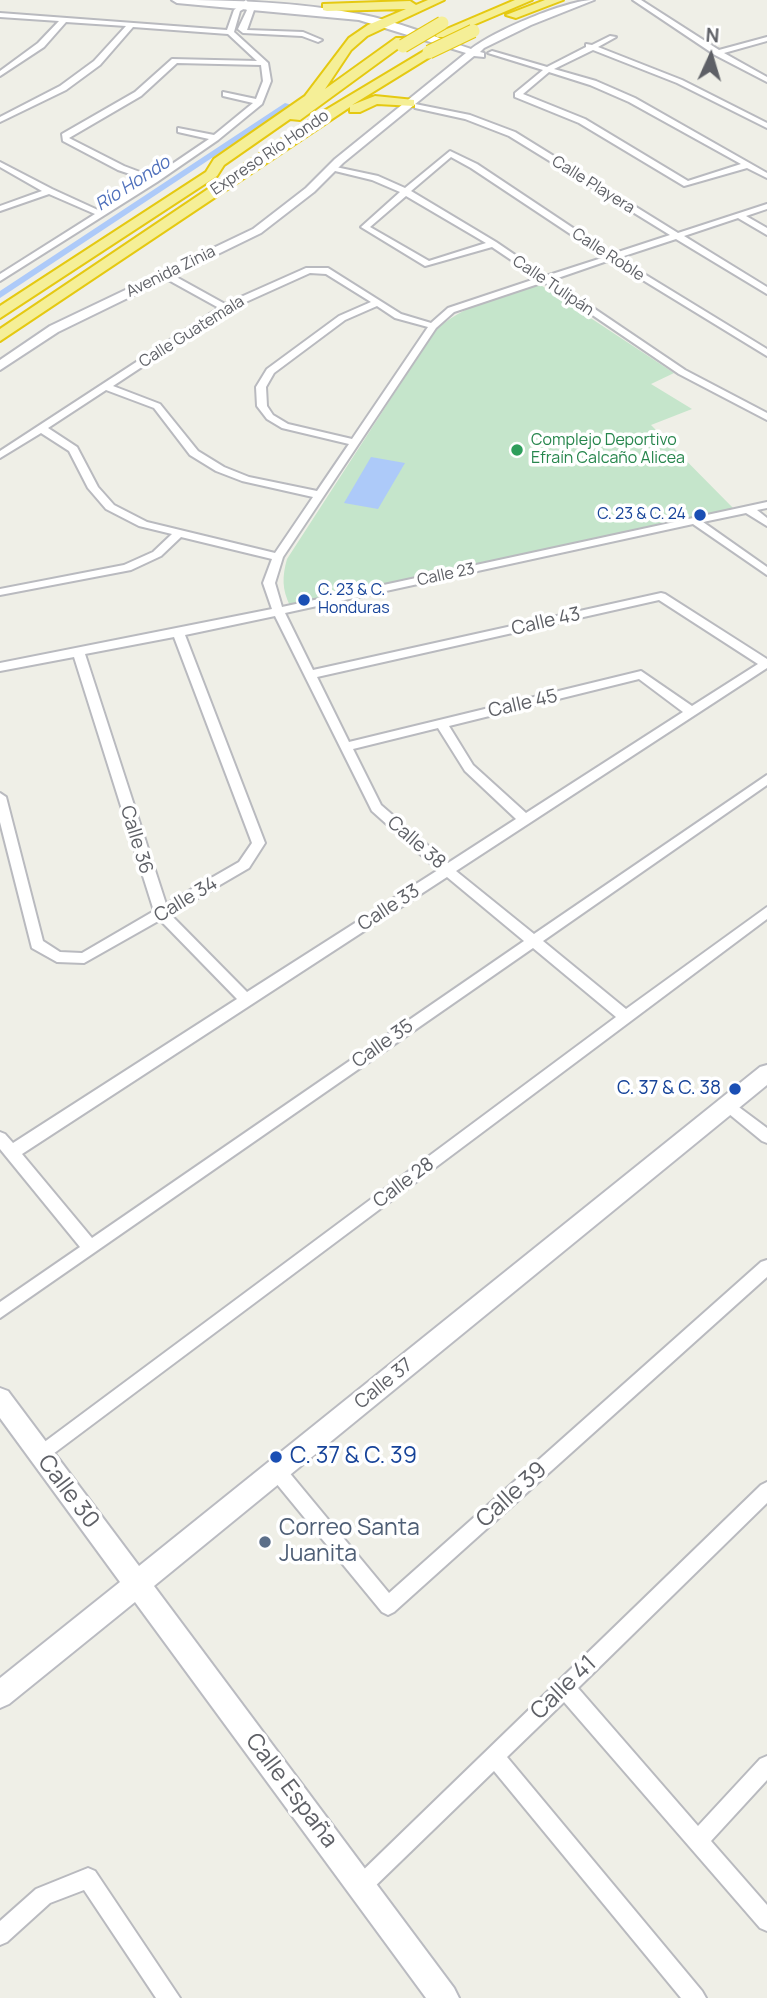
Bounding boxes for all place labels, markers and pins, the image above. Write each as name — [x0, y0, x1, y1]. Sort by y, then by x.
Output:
place label: Complejo Deportivo Efraín Calcaño Alicea — [531, 431, 685, 469]
marker: Complejo Deportivo Efraín Calcaño Alicea — [509, 442, 525, 458]
place label: C. 23 & C. 24 — [597, 505, 686, 525]
marker: C. 23 & C. 24 — [692, 507, 708, 523]
place label: C. 23 & C. Honduras — [318, 581, 390, 619]
marker: C. 23 & C. Honduras — [296, 592, 312, 608]
place label: C. 37 & C. 38 — [617, 1078, 721, 1100]
marker: C. 37 & C. 38 — [727, 1081, 743, 1097]
place label: C. 37 & C. 39 — [290, 1443, 417, 1471]
marker: C. 37 & C. 39 — [268, 1449, 284, 1465]
place label: Correo Santa Juanita — [279, 1515, 420, 1569]
marker: Correo Santa Juanita — [257, 1534, 273, 1550]

